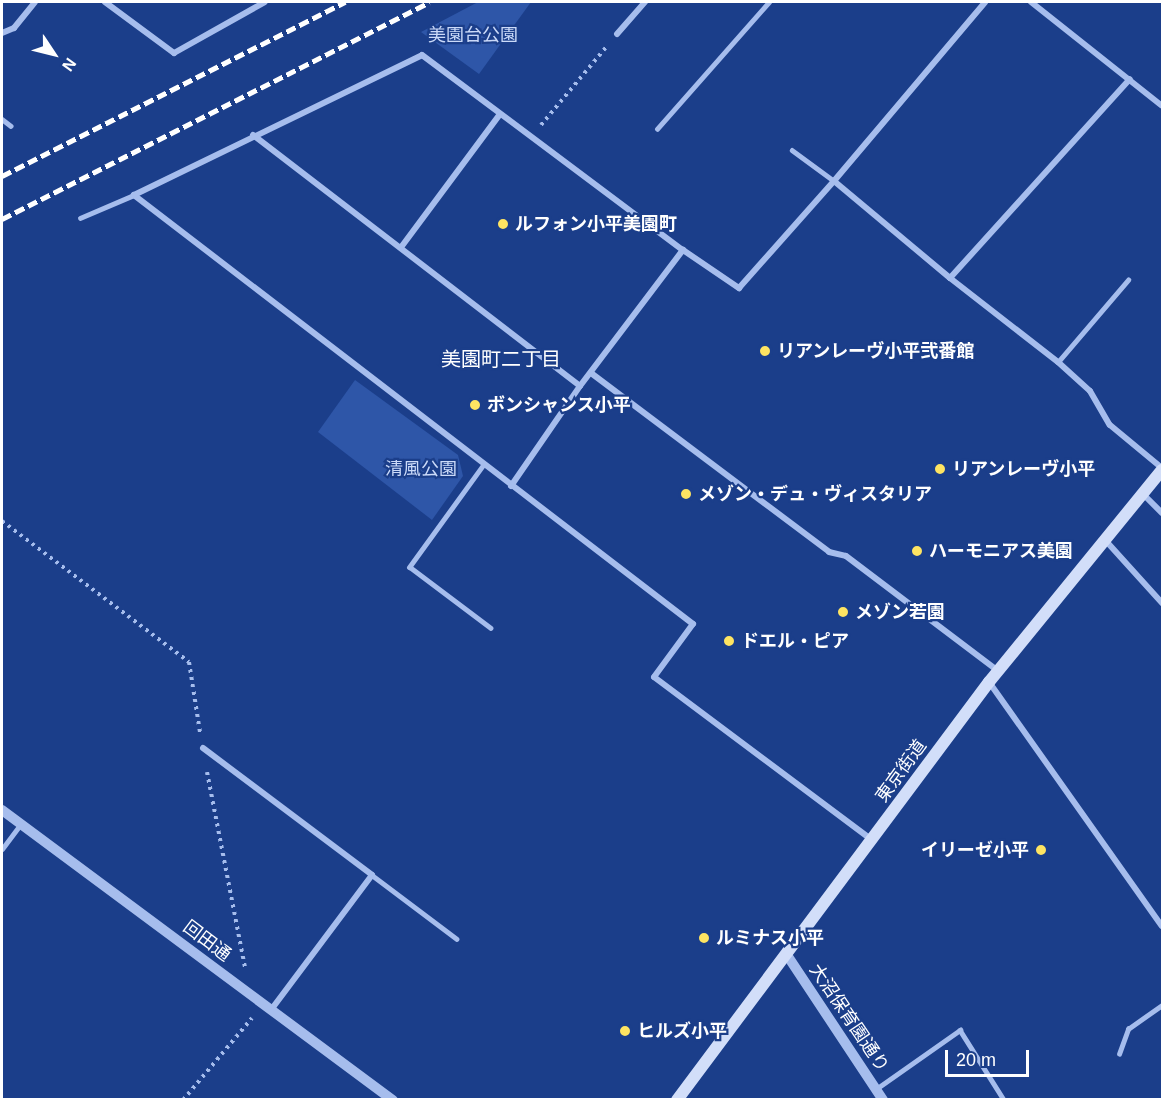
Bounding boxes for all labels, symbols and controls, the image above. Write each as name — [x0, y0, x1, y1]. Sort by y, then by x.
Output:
north arrow — [24, 24, 84, 84]
park label: 美園台公園 — [428, 24, 518, 46]
text: N — [59, 55, 79, 74]
place label: ルフォン小平美園町 — [515, 213, 677, 235]
marker: ルフォン小平美園町 — [496, 217, 510, 231]
place label: リアンレーヴ小平弐番館 — [777, 340, 975, 362]
marker: リアンレーヴ小平弐番館 — [758, 344, 772, 358]
district label: 美園町二丁目 — [441, 347, 561, 371]
place label: ボンシャンス小平 — [487, 394, 631, 416]
marker: ボンシャンス小平 — [468, 398, 482, 412]
park label: 清風公園 — [385, 458, 457, 480]
place label: リアンレーヴ小平 — [952, 458, 1096, 480]
marker: リアンレーヴ小平 — [933, 462, 947, 476]
place label: メゾン・デュ・ヴィスタリア — [698, 483, 932, 505]
marker: メゾン・デュ・ヴィスタリア — [679, 487, 693, 501]
place label: ハーモニアス美園 — [929, 540, 1073, 562]
marker: ハーモニアス美園 — [910, 544, 924, 558]
place label: メゾン若園 — [855, 601, 945, 623]
marker: メゾン若園 — [836, 605, 850, 619]
place label: ドエル・ピア — [741, 630, 849, 652]
marker: ドエル・ピア — [722, 634, 736, 648]
street label: 東京街道 — [871, 736, 931, 806]
place label: イリーゼ小平 — [921, 839, 1029, 861]
marker: イリーゼ小平 — [1034, 843, 1048, 857]
street label: 回田通 — [179, 916, 235, 966]
place label: ルミナス小平 — [716, 927, 824, 949]
marker: ルミナス小平 — [697, 931, 711, 945]
street label: 大沼保育園通り — [805, 960, 893, 1076]
place label: ヒルズ小平 — [637, 1020, 727, 1042]
marker: ヒルズ小平 — [618, 1024, 632, 1038]
scale bar — [948, 1038, 1032, 1076]
text: 20 m — [956, 1050, 996, 1070]

